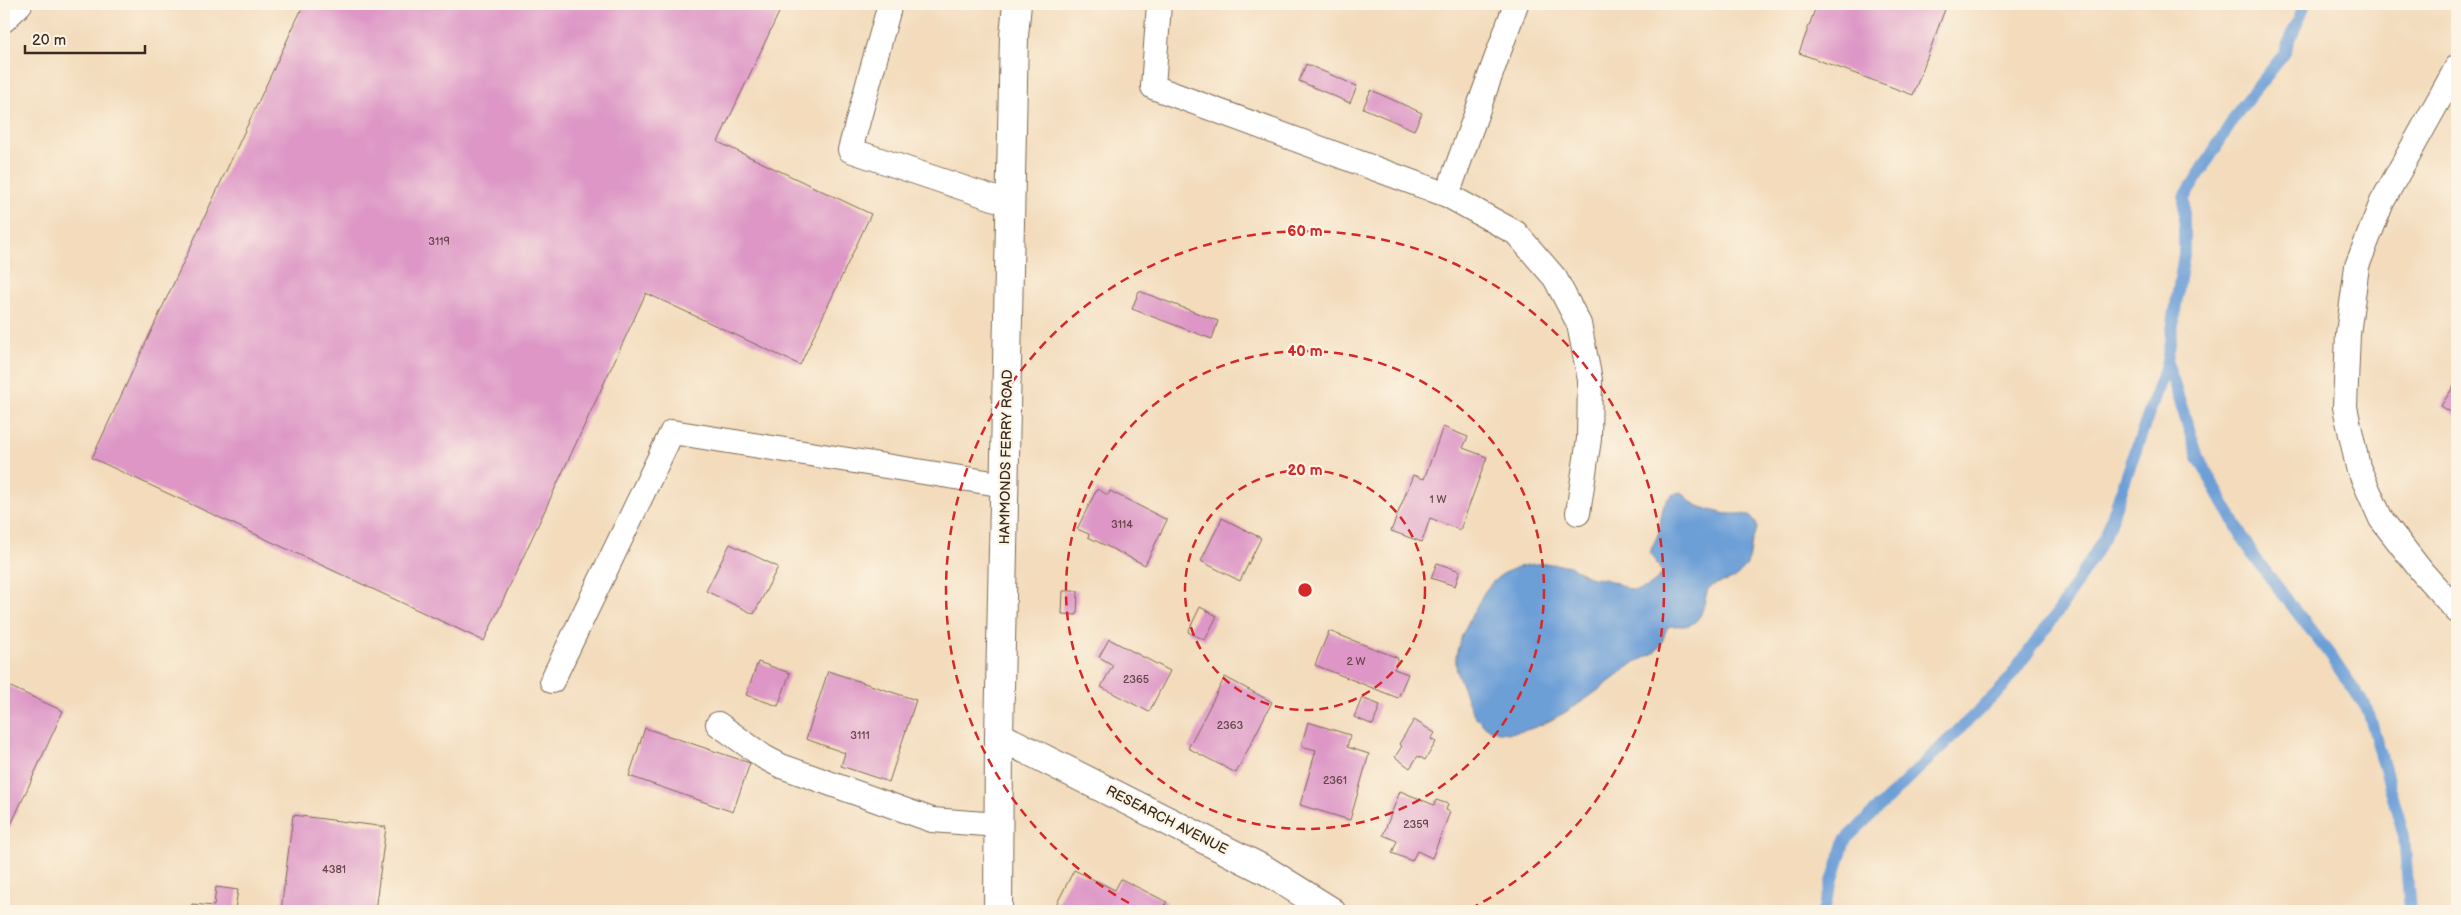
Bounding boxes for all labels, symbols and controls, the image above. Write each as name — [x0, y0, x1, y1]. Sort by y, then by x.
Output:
scale bar — [25, 22, 145, 54]
text: 20 m — [32, 31, 66, 50]
text: 60 m — [1287, 222, 1323, 241]
house number: 3119 — [428, 235, 450, 248]
text: 40 m — [1287, 342, 1323, 361]
street label: HAMMONDS FERRY ROAD — [996, 369, 1016, 545]
text: 20 m — [1288, 461, 1323, 480]
house number: 1 W — [1430, 493, 1446, 506]
house number: 3114 — [1111, 518, 1133, 531]
centre of rings — [1296, 581, 1314, 599]
house number: 2 W — [1346, 655, 1366, 668]
house number: 2365 — [1123, 673, 1149, 686]
house number: 2363 — [1217, 719, 1243, 732]
house number: 3111 — [850, 729, 870, 742]
house number: 2361 — [1323, 774, 1347, 787]
street label: RESEARCH AVENUE — [1103, 782, 1231, 858]
house number: 2359 — [1403, 818, 1429, 831]
house number: 4381 — [322, 863, 346, 876]

